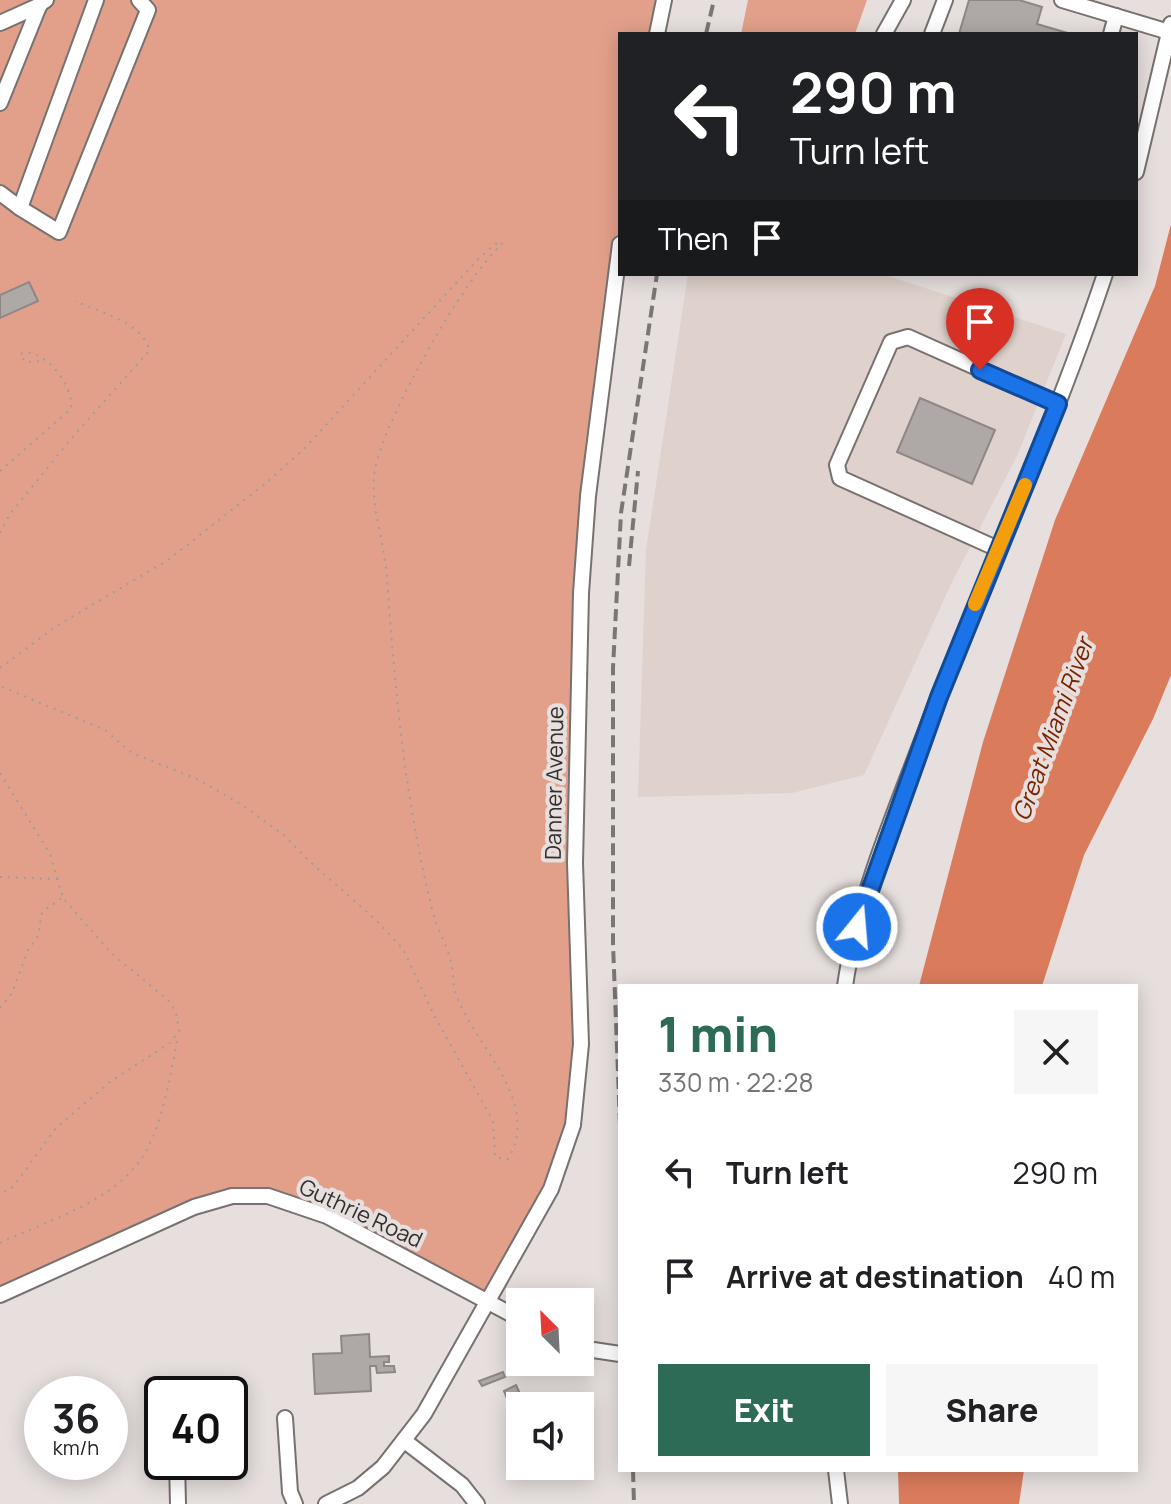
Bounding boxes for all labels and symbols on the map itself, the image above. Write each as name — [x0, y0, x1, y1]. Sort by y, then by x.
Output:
pin — [946, 288, 1014, 370]
water label: Great Miami River — [1004, 630, 1101, 825]
street label: Danner Avenue — [538, 706, 570, 860]
position arrow — [815, 885, 899, 969]
street label: Guthrie Road — [294, 1171, 428, 1255]
north arrow — [506, 1288, 594, 1376]
speed limit sign: 40 — [144, 1376, 248, 1480]

